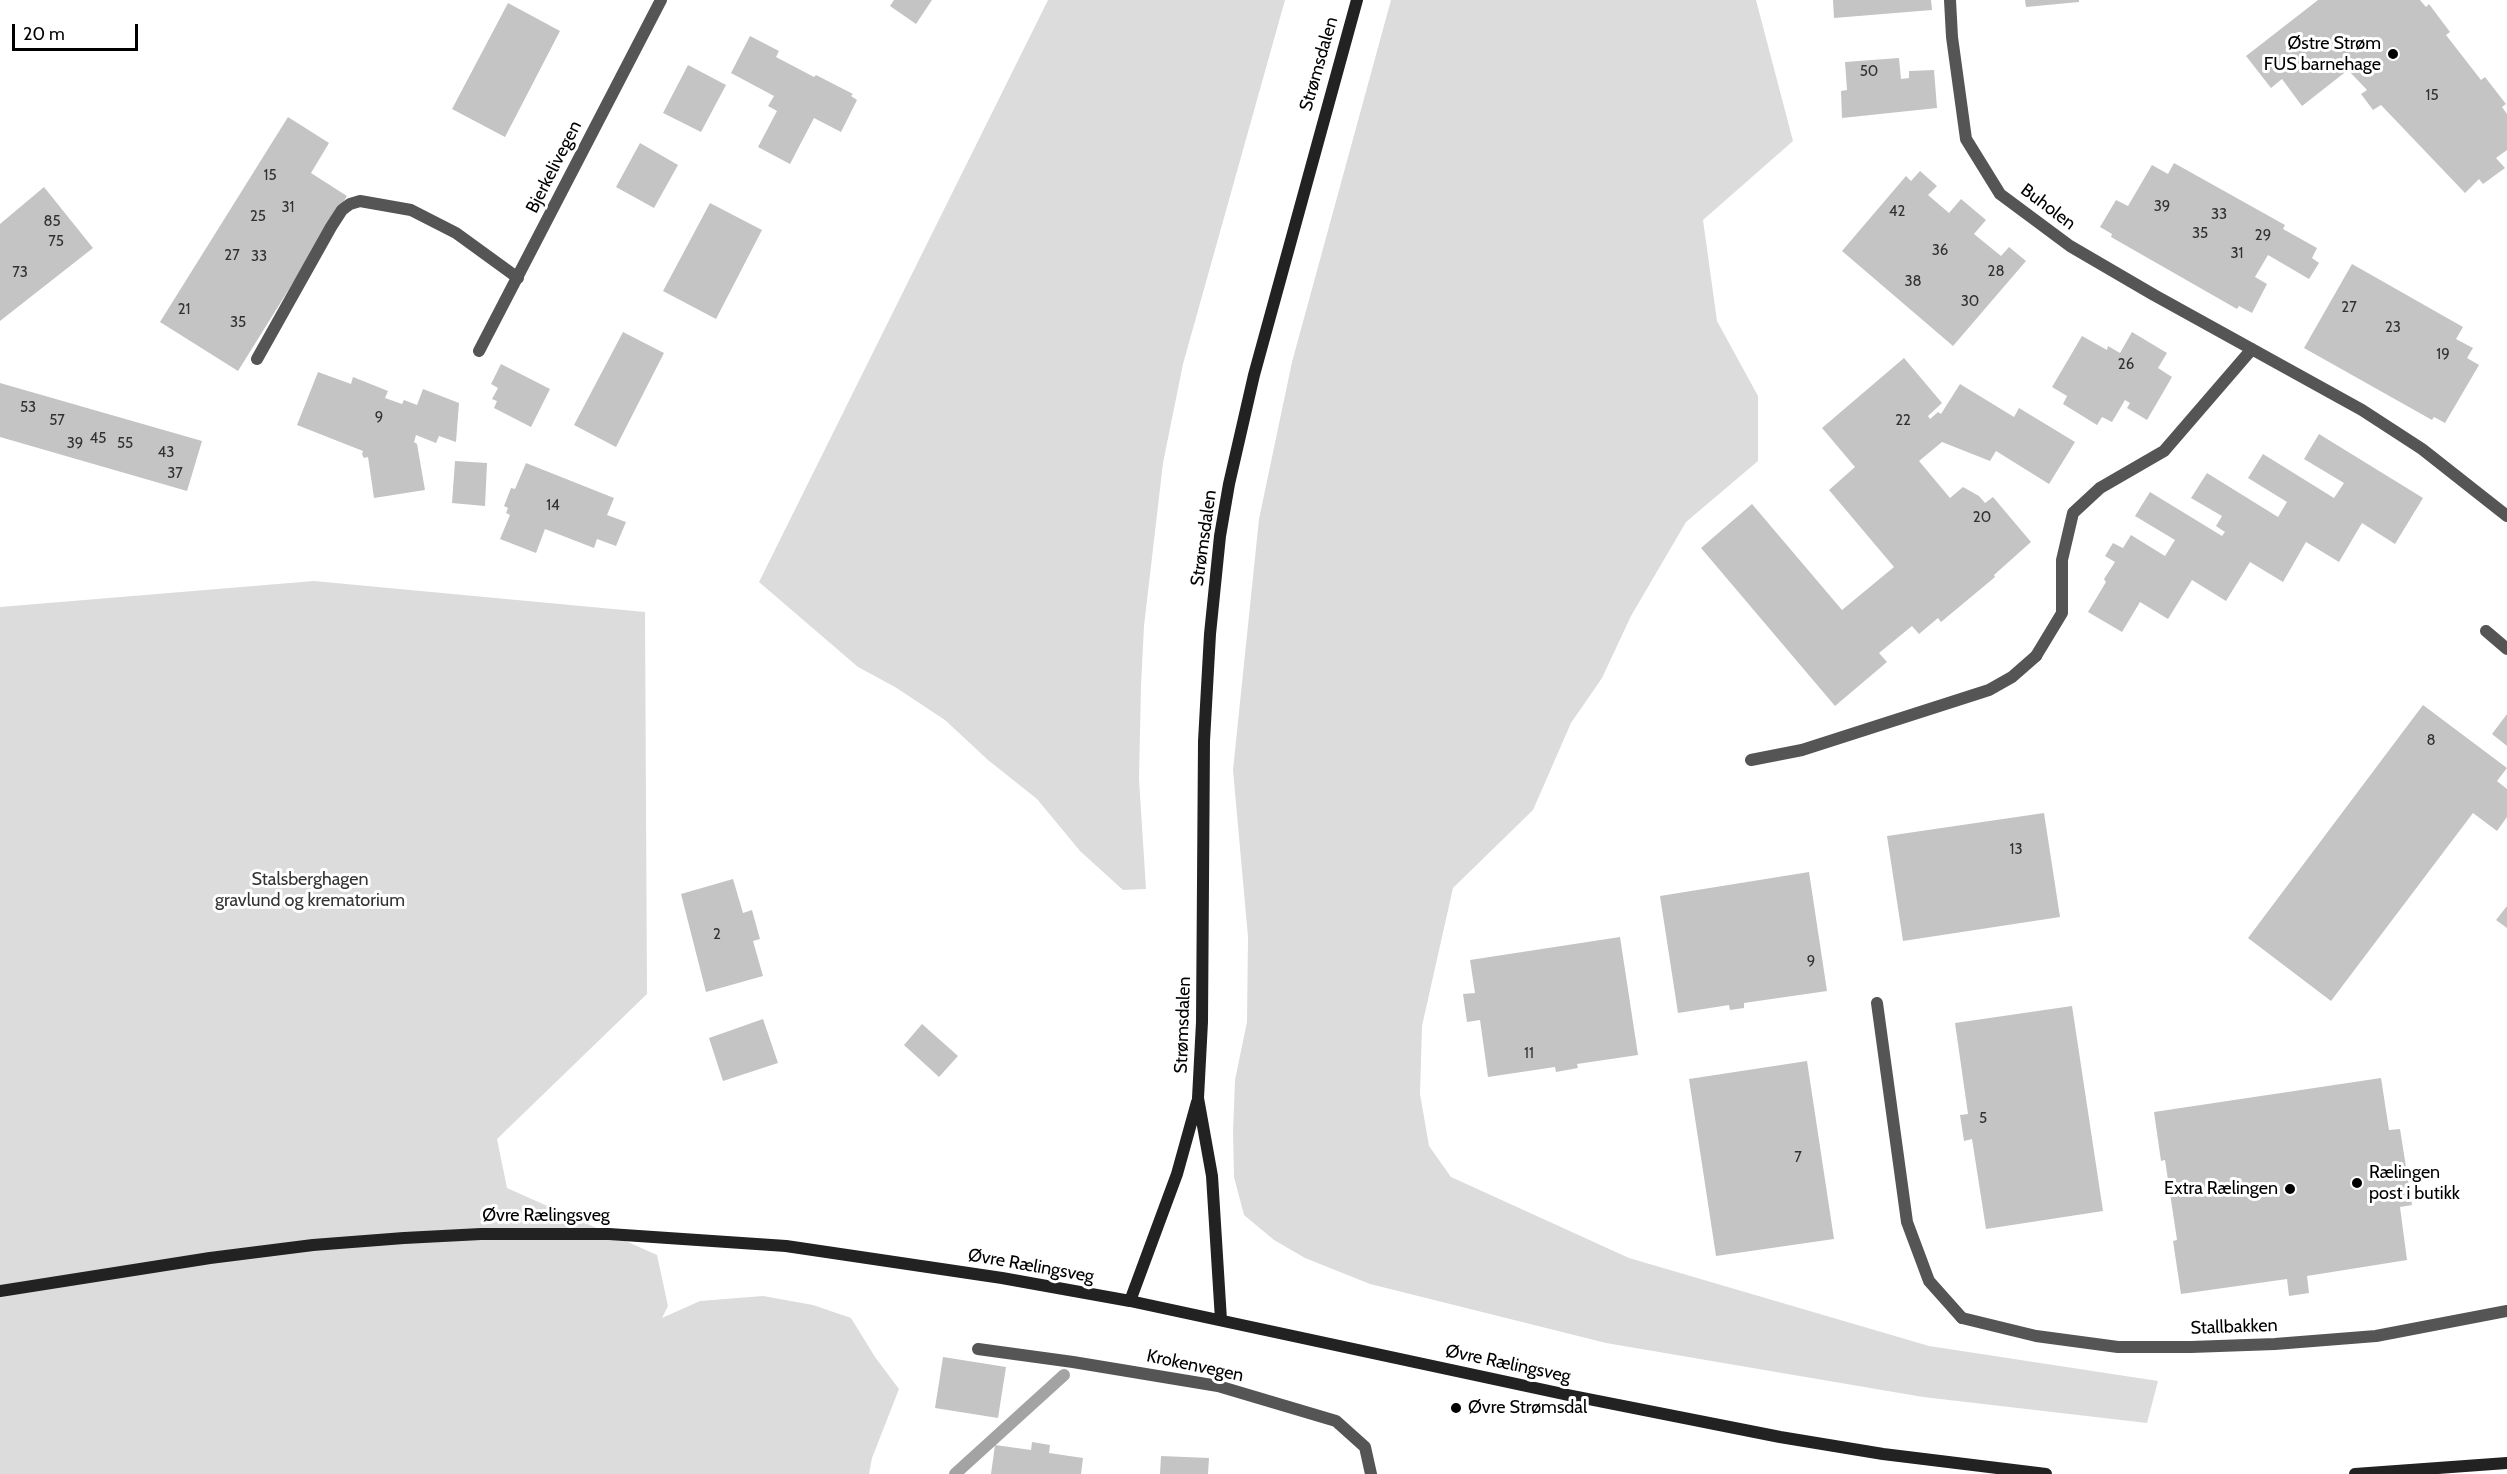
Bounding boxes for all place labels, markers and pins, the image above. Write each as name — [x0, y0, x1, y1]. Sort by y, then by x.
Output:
place label: Østre Strøm FUS barnehage — [2264, 33, 2381, 76]
marker: Østre Strøm FUS barnehage — [2386, 47, 2400, 61]
place label: Rælingen post i butikk — [2369, 1162, 2460, 1204]
marker: Rælingen post i butikk — [2350, 1176, 2364, 1190]
place label: Extra Rælingen — [2164, 1178, 2278, 1200]
marker: Extra Rælingen — [2283, 1182, 2297, 1196]
place label: Øvre Strømsdal — [1468, 1397, 1587, 1419]
marker: Øvre Strømsdal — [1449, 1401, 1463, 1415]

